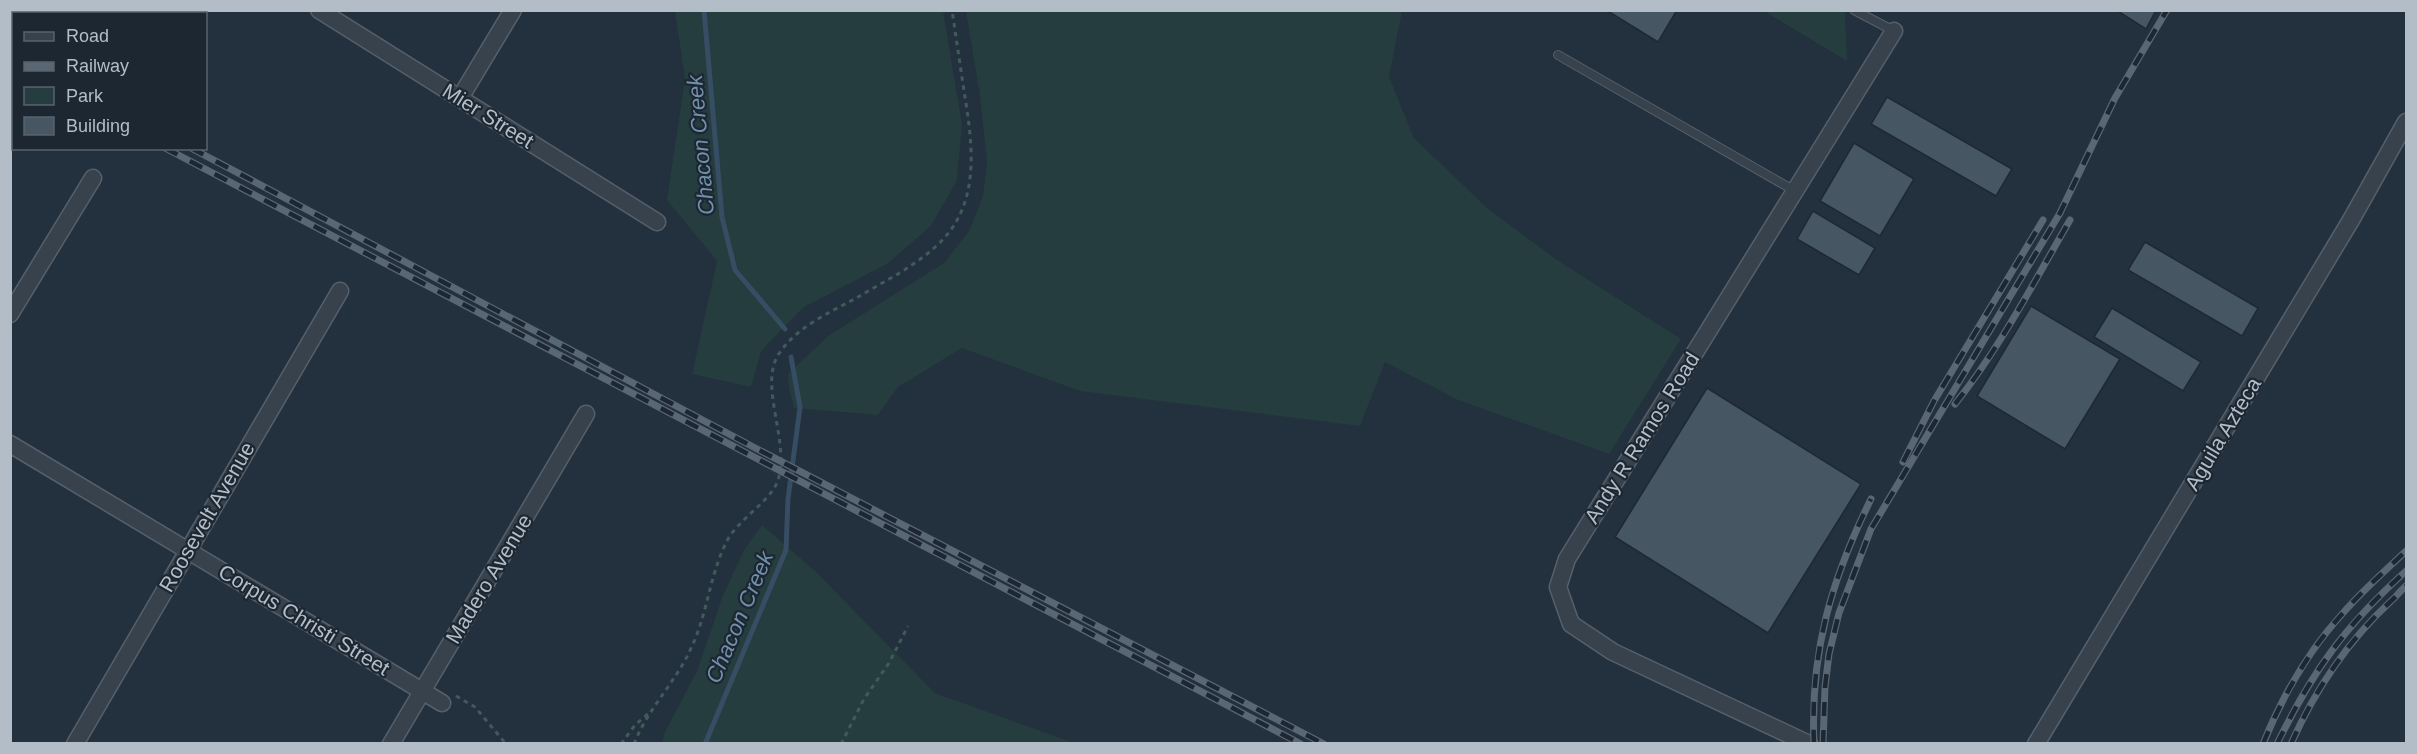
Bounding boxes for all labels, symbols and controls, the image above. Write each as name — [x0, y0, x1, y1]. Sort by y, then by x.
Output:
legend — [12, 12, 207, 150]
text: Road — [66, 26, 109, 46]
text: Railway — [66, 56, 129, 76]
water label: Chacon Creek — [682, 73, 719, 216]
street label: Mier Street — [439, 79, 538, 153]
text: Park — [66, 86, 104, 106]
text: Building — [66, 116, 130, 136]
street label: Andy R Ramos Road — [1580, 348, 1704, 527]
street label: Aguila Azteca — [2180, 373, 2265, 494]
street label: Roosevelt Avenue — [154, 438, 259, 596]
street label: Madero Avenue — [441, 510, 536, 648]
water label: Chacon Creek — [700, 547, 779, 687]
street label: Corpus Christi Street — [215, 560, 394, 680]

